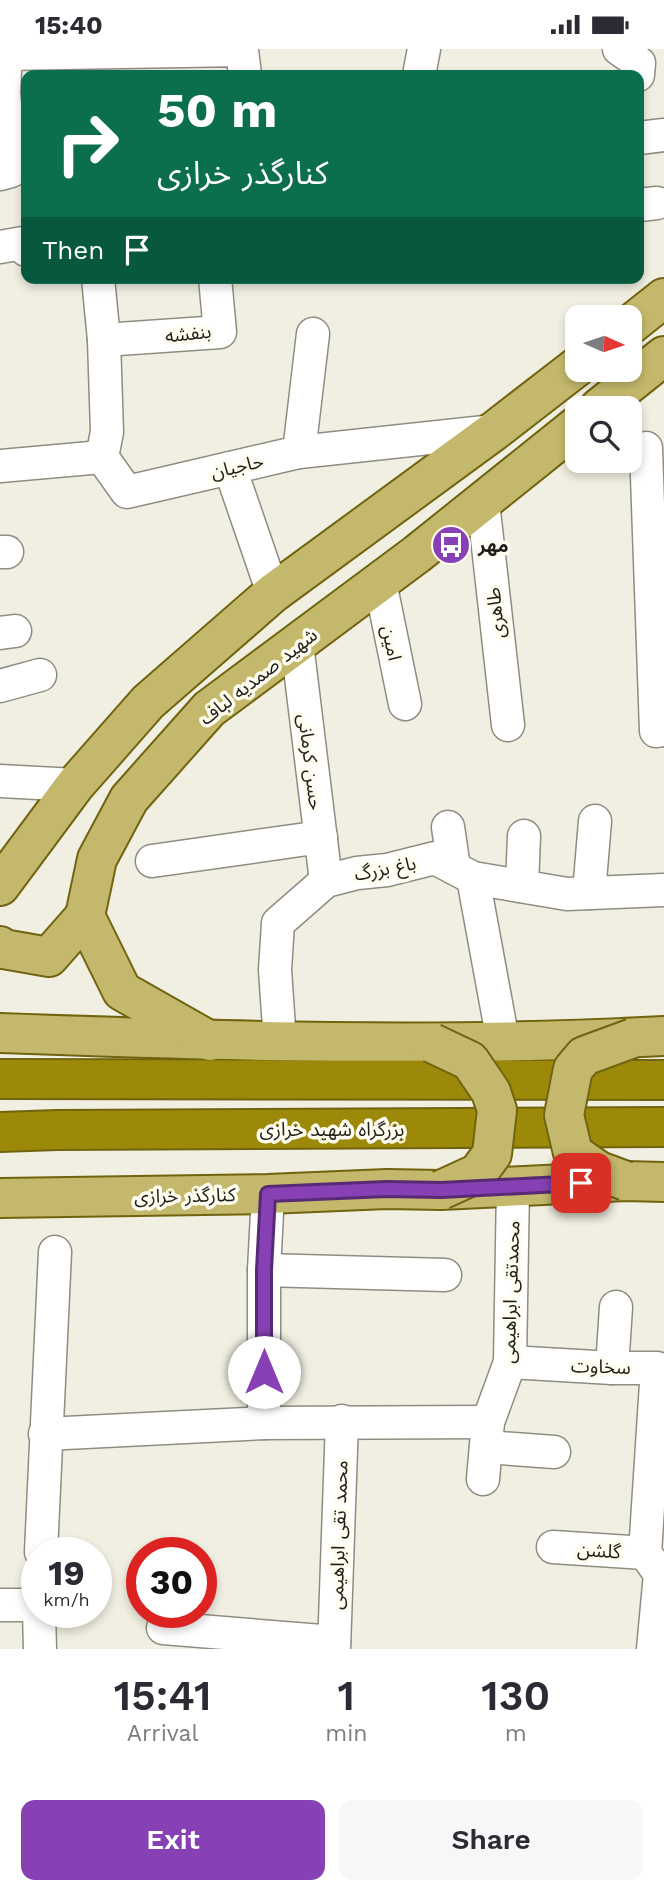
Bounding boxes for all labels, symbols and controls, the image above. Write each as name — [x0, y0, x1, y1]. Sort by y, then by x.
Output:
text: 15:40 — [35, 10, 103, 40]
text: 50 m — [157, 81, 277, 139]
icon: right — [42, 98, 133, 189]
text: کنارگذر خرازی — [157, 154, 328, 192]
icon: arrive — [118, 231, 156, 269]
text: Then — [42, 235, 104, 265]
north arrow — [565, 305, 642, 381]
map controls — [565, 305, 642, 473]
street label: بنفشه — [164, 320, 212, 347]
button: search — [565, 396, 642, 473]
street label: حاجیان — [208, 449, 266, 484]
bus stop icon: مهر — [430, 524, 472, 566]
place label: مهر — [477, 534, 508, 557]
street label: طاهری — [481, 586, 510, 640]
street label: شهید صمدیه لباف — [195, 623, 322, 730]
street label: امین — [377, 623, 406, 663]
street label: حسن کرمانی — [293, 713, 328, 812]
street label: باغ بزرگ — [352, 851, 418, 888]
street label: بزرگراه شهید خرازی — [260, 1118, 404, 1141]
pin — [551, 1153, 611, 1213]
icon: arrive — [562, 1164, 600, 1202]
street label: کنارگذر خرازی — [134, 1183, 237, 1208]
street label: محمدتقی ابراهیمی — [497, 1220, 524, 1364]
position arrow — [227, 1335, 301, 1409]
street label: سخاوت — [571, 1354, 631, 1379]
street label: محمد تقی ابراهیمی — [324, 1460, 353, 1610]
speed limit sign: 30 — [126, 1537, 217, 1628]
street label: گلشن — [576, 1538, 623, 1564]
text: 19 — [48, 1552, 85, 1594]
text: km/h — [43, 1589, 90, 1610]
text: 15:41 — [114, 1671, 211, 1720]
text: 1 — [338, 1671, 355, 1720]
text: 130 — [481, 1671, 550, 1720]
text: Arrival — [127, 1720, 199, 1747]
text: min — [325, 1720, 368, 1747]
text: m — [505, 1720, 527, 1747]
button: Exit — [21, 1800, 325, 1880]
button: Share — [339, 1800, 643, 1880]

